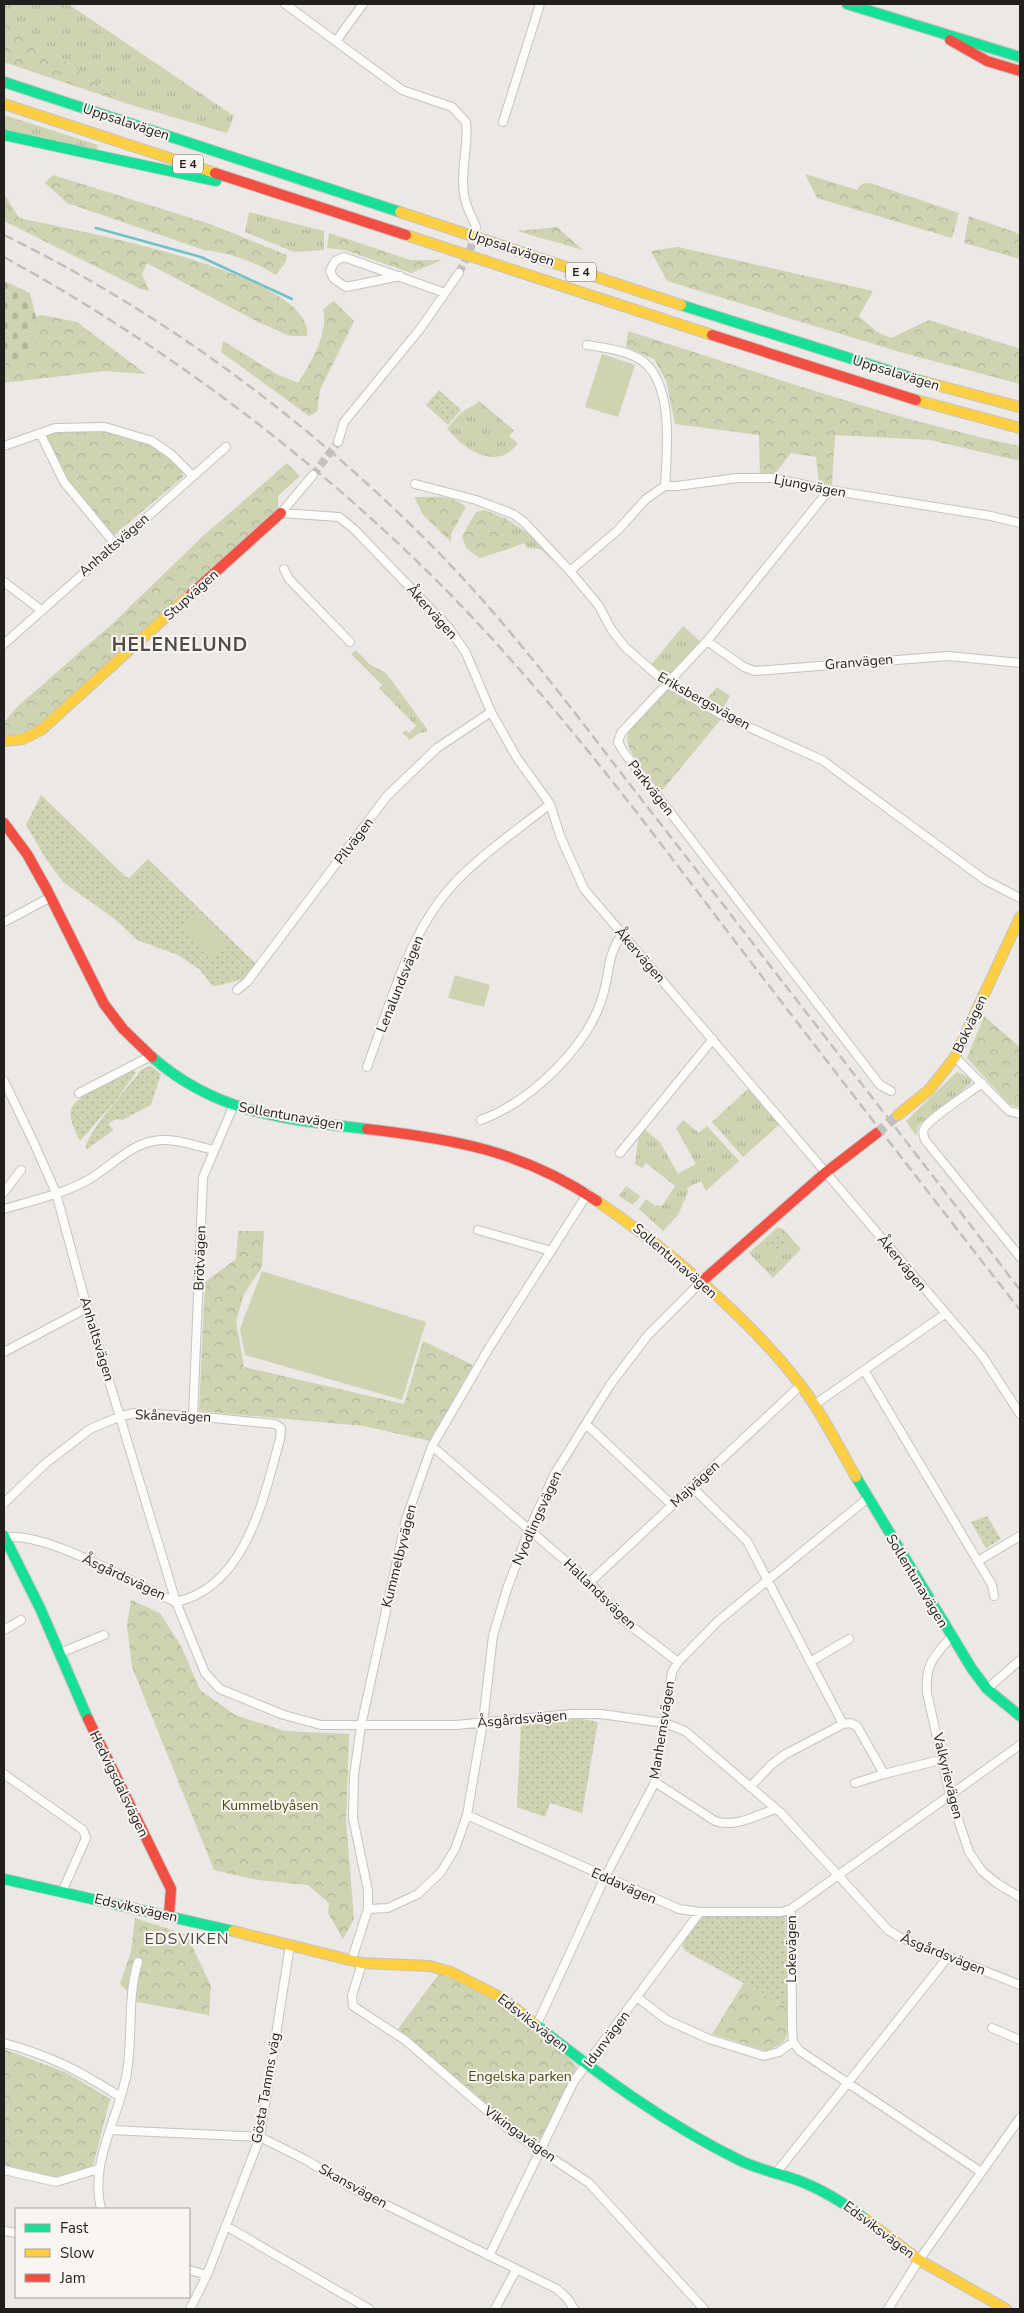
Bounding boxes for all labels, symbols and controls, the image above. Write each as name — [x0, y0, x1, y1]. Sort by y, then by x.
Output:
street label: Uppsalavägen — [80, 99, 172, 145]
road number: E 4 — [173, 154, 203, 173]
street label: Uppsalavägen — [465, 225, 557, 271]
road number: E 4 — [566, 262, 596, 282]
street label: Uppsalavägen — [850, 351, 942, 395]
street label: Ljungvägen — [772, 470, 848, 502]
street label: Anhaltsvägen — [75, 509, 153, 581]
street label: Stupvägen — [160, 565, 222, 625]
street label: Åkervägen — [402, 580, 462, 644]
district label: HELENELUND — [112, 632, 248, 658]
street label: Granvägen — [824, 650, 894, 674]
street label: Eriksbergsvägen — [654, 668, 754, 734]
street label: Parkvägen — [623, 756, 679, 820]
street label: Pilvägen — [330, 814, 378, 868]
street label: Åkervägen — [611, 923, 669, 987]
street label: Lenalundsvägen — [372, 933, 428, 1035]
street label: Bokvägen — [948, 992, 992, 1056]
street label: Sollentunavägen — [237, 1097, 345, 1135]
street label: Sollentunavägen — [629, 1219, 721, 1303]
street label: Brötvägen — [189, 1225, 211, 1291]
street label: Åkervägen — [873, 1231, 931, 1295]
street label: Anhaltsvägen — [75, 1295, 119, 1383]
street label: Skånevägen — [135, 1405, 211, 1427]
street label: Majvägen — [666, 1456, 724, 1512]
street label: Nyodlingsvägen — [508, 1468, 566, 1568]
street label: Kummelbyvägen — [377, 1502, 421, 1610]
street label: Sollentunavägen — [882, 1531, 952, 1631]
street label: Åsgårdsvägen — [79, 1549, 169, 1605]
street label: Hallandsvägen — [559, 1554, 641, 1634]
street label: Manhemsvägen — [645, 1679, 679, 1781]
street label: Åsgårdsvägen — [476, 1706, 568, 1732]
street label: Hedvigsdalsvägen — [85, 1728, 153, 1840]
street label: Valkyrievägen — [928, 1730, 968, 1821]
park label: Kummelbyåsen — [222, 1796, 318, 1815]
street label: Eddavägen — [588, 1863, 660, 1909]
street label: Edsviksvägen — [93, 1889, 179, 1927]
street label: Lokevägen — [782, 1915, 801, 1983]
district label: EDSVIKEN — [144, 1928, 230, 1950]
street label: Åsgårdsvägen — [898, 1928, 988, 1980]
street label: Edsviksvägen — [494, 1989, 572, 2057]
street label: Idunvägen — [580, 2007, 634, 2071]
street label: Gösta Tamms väg — [247, 2031, 285, 2145]
park label: Engelska parken — [468, 2067, 572, 2086]
street label: Vikingavägen — [479, 2101, 560, 2167]
street label: Skansvägen — [315, 2159, 391, 2213]
street label: Edsviksvägen — [839, 2197, 919, 2263]
legend — [15, 2208, 190, 2298]
text: Fast — [60, 2218, 89, 2238]
text: Slow — [60, 2243, 95, 2263]
text: Jam — [59, 2268, 86, 2288]

